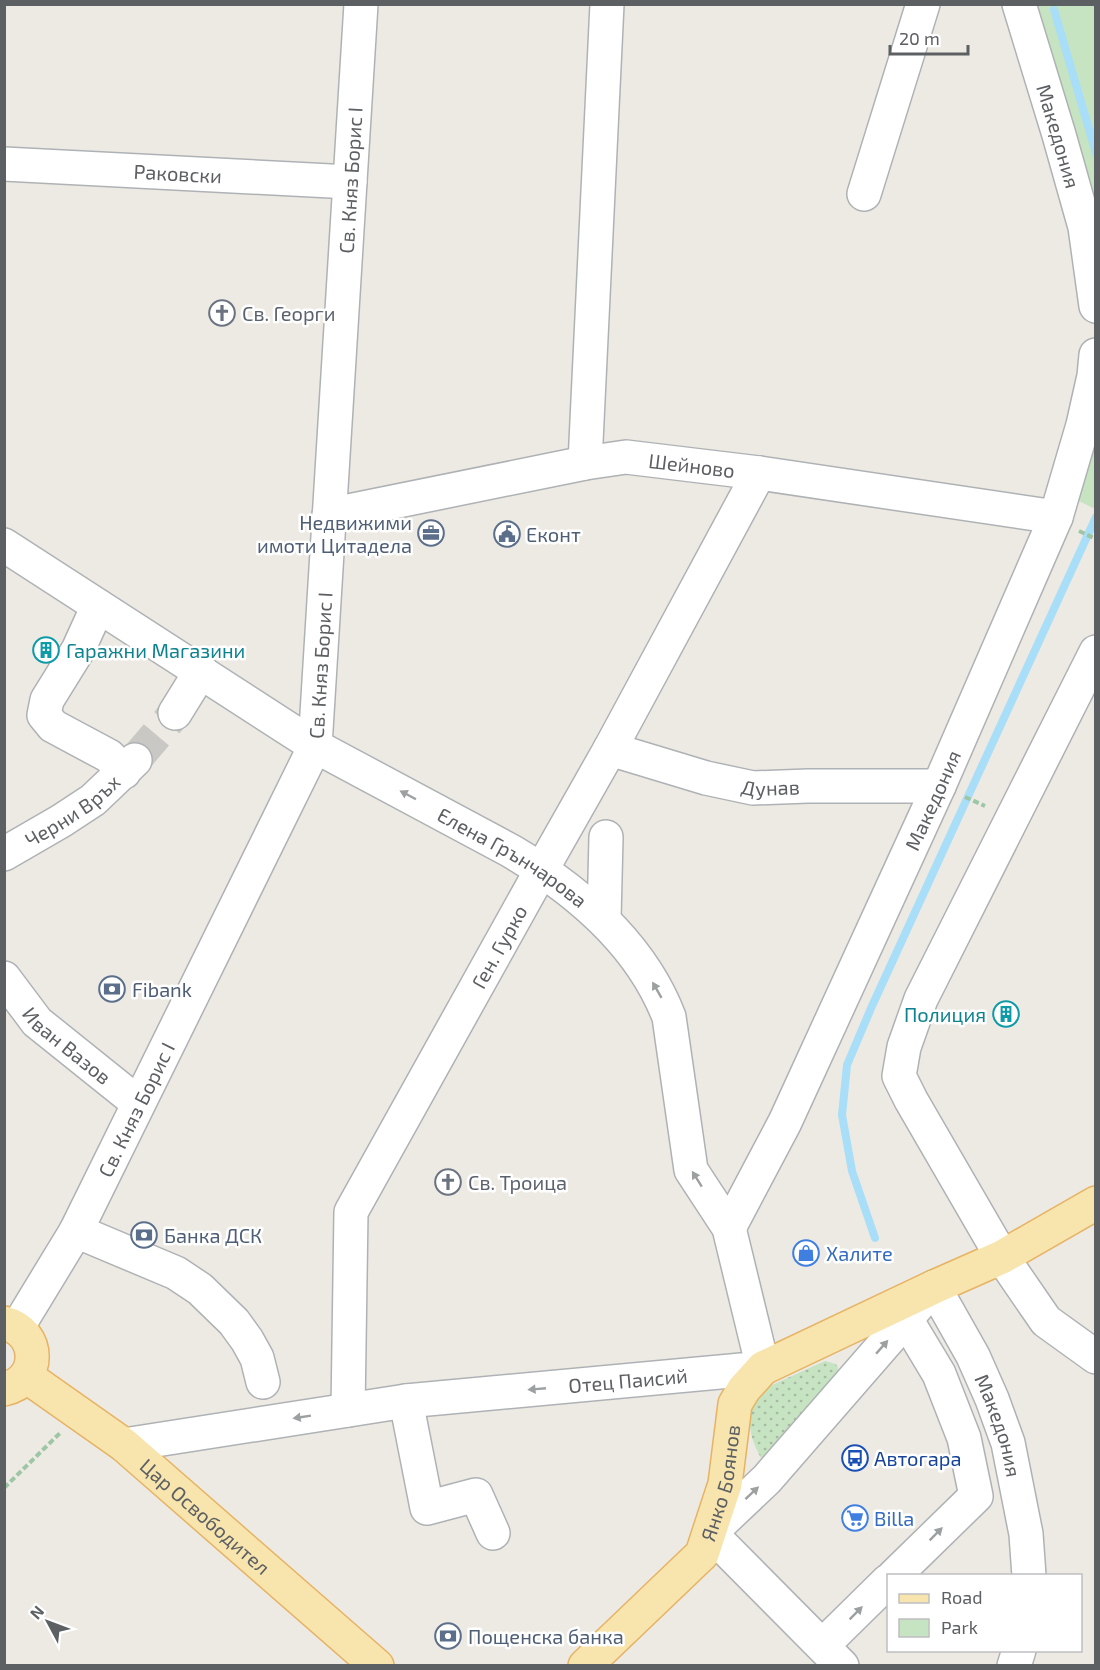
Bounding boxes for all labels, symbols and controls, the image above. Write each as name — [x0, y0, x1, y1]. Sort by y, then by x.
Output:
scale bar — [890, 18, 968, 56]
text: 20 m — [899, 27, 940, 49]
street label: Македония — [1032, 81, 1085, 191]
street label: Св. Княз Борис I — [334, 106, 367, 254]
street label: Раковски — [133, 159, 222, 187]
church icon: Св. Георги — [207, 298, 237, 328]
place label: Св. Георги — [242, 301, 336, 325]
street label: Шейново — [647, 448, 736, 482]
place label: Недвижими имоти Цитадела — [257, 510, 412, 557]
office icon: Недвижими имоти Цитадела — [416, 518, 446, 548]
public building icon: Еконт — [492, 519, 522, 549]
place label: Еконт — [526, 522, 581, 546]
street label: Св. Княз Борис I — [303, 591, 337, 739]
building icon: Гаражни Магазини — [31, 635, 61, 665]
place label: Гаражни Магазини — [66, 638, 245, 662]
street label: Македония — [899, 746, 965, 854]
street label: Черни Връх — [20, 769, 125, 851]
street label: Дунав — [739, 774, 800, 801]
one-way arrow — [399, 790, 416, 800]
street label: Елена Грънчарова — [434, 802, 592, 912]
street label: Ген. Гурко — [466, 901, 532, 992]
bank icon: Fibank — [97, 974, 127, 1004]
place label: Fibank — [132, 977, 192, 1001]
one-way arrow — [651, 982, 662, 998]
building icon: Полиция — [991, 999, 1021, 1029]
street label: Иван Вазов — [18, 1002, 116, 1089]
place label: Полиция — [904, 1002, 986, 1026]
street label: Св. Княз Борис I — [93, 1038, 179, 1181]
church icon: Св. Троица — [433, 1167, 463, 1197]
place label: Св. Троица — [468, 1170, 567, 1194]
one-way arrow — [692, 1171, 703, 1187]
bank icon: Банка ДСК — [129, 1220, 159, 1250]
place label: Банка ДСК — [164, 1223, 262, 1247]
shop icon: Халите — [791, 1238, 821, 1268]
place label: Халите — [826, 1241, 893, 1265]
one-way arrow — [875, 1340, 888, 1355]
street label: Отец Паисий — [567, 1363, 689, 1397]
street label: Македония — [970, 1370, 1026, 1479]
one-way arrow — [528, 1384, 547, 1394]
one-way arrow — [293, 1413, 312, 1422]
street label: Янко Боянов — [695, 1423, 744, 1544]
bus stop icon: Автогара — [840, 1443, 870, 1473]
place label: Автогара — [874, 1446, 961, 1470]
street label: Цар Освободител — [136, 1453, 275, 1579]
one-way arrow — [745, 1486, 760, 1500]
supermarket icon: Billa — [840, 1503, 870, 1533]
place label: Billa — [874, 1506, 914, 1530]
one-way arrow — [928, 1528, 942, 1542]
legend — [887, 1574, 1082, 1652]
text: Road — [941, 1586, 982, 1608]
north arrow — [18, 1592, 78, 1652]
text: N — [25, 1601, 47, 1622]
one-way arrow — [848, 1607, 862, 1621]
text: Park — [941, 1616, 978, 1638]
bank icon: Пощенска банка — [433, 1621, 463, 1651]
place label: Пощенска банка — [468, 1624, 624, 1648]

